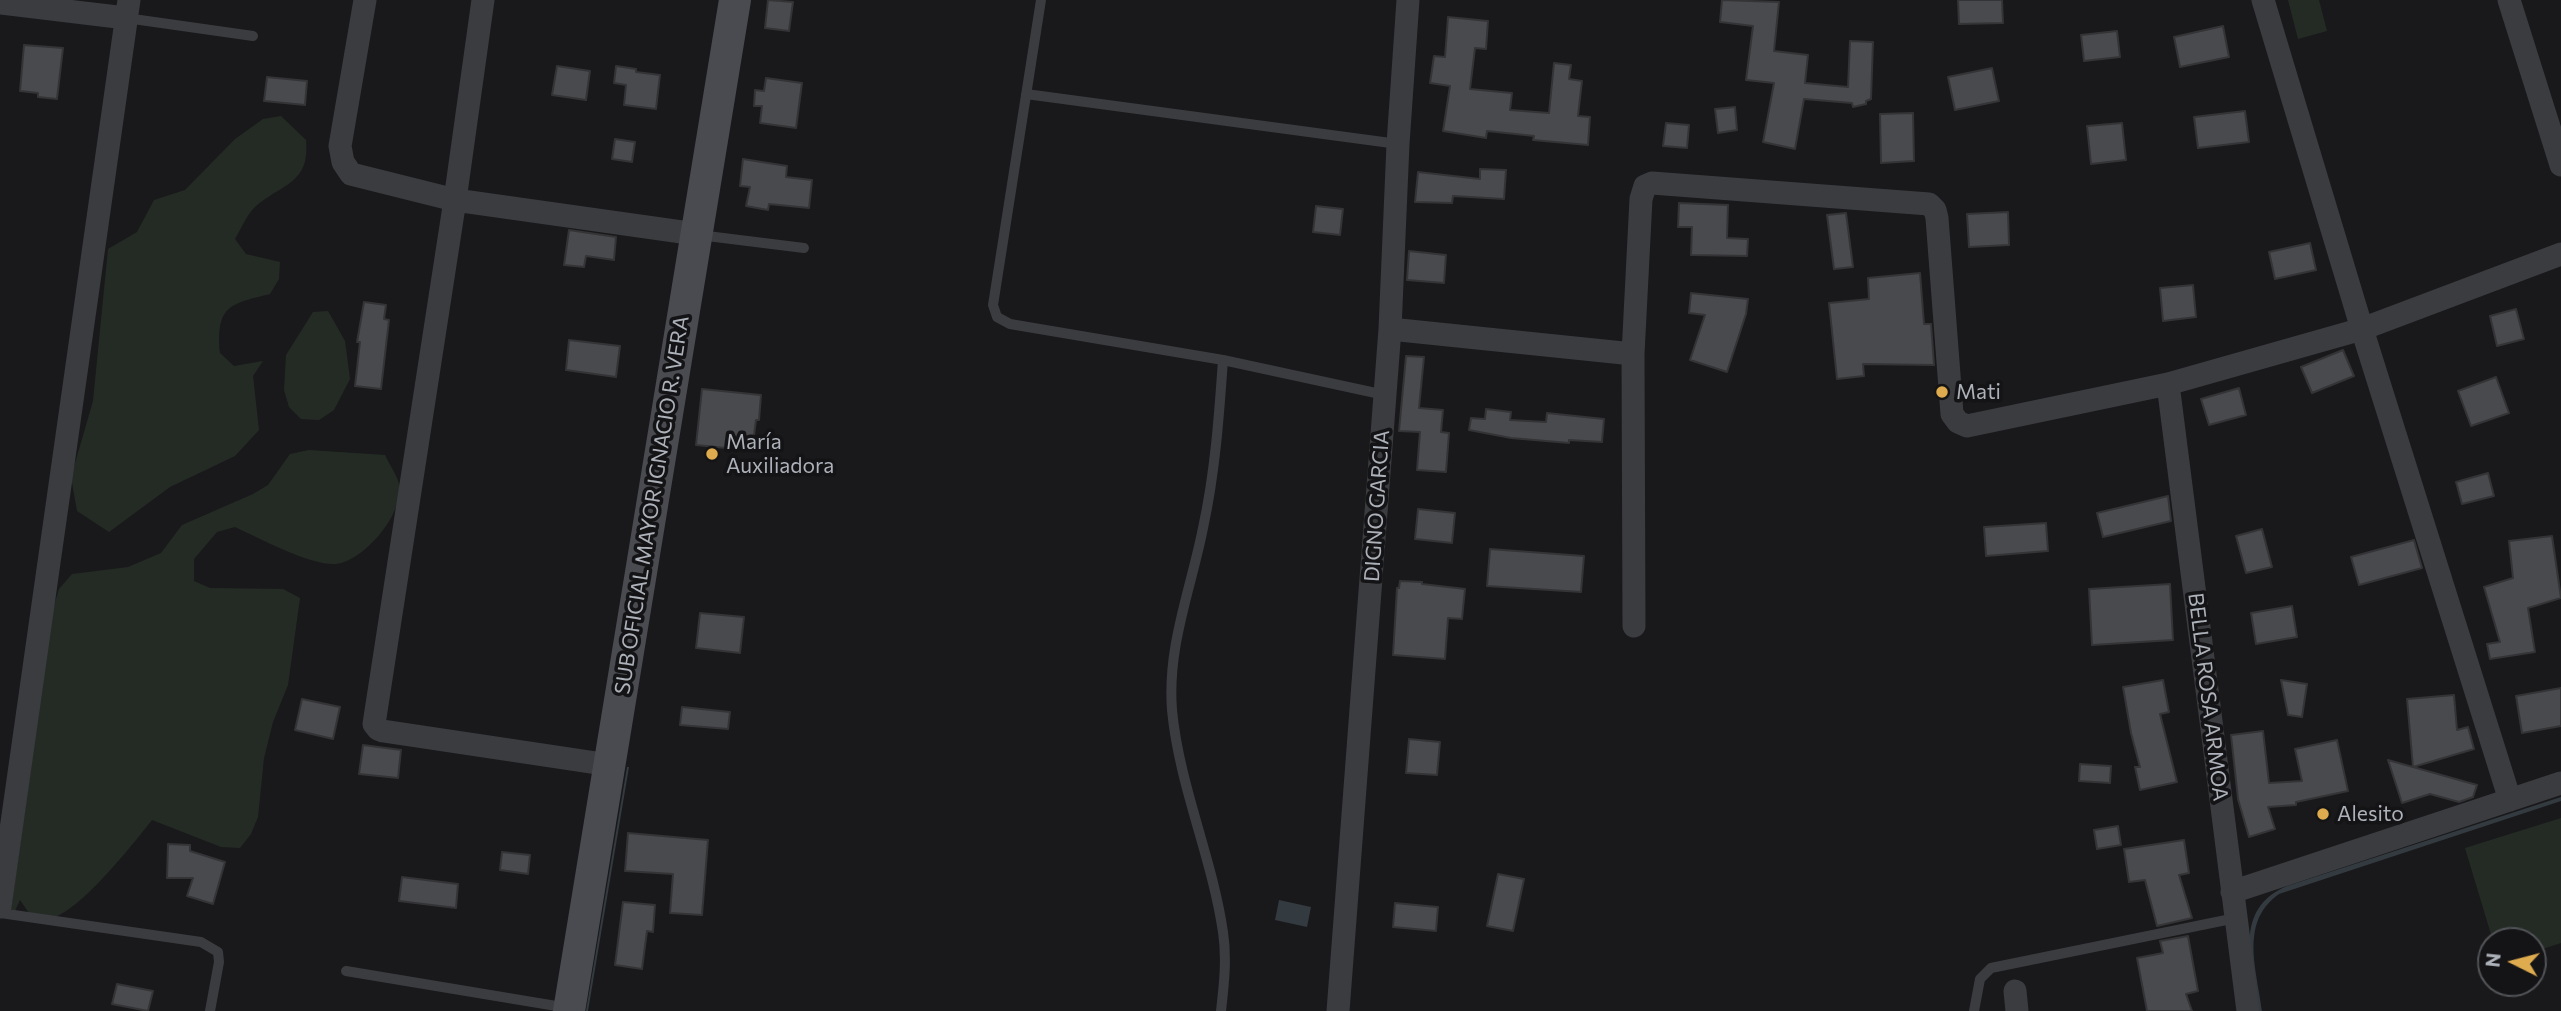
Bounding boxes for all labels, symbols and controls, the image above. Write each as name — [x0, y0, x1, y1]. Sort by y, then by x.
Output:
street label: SUB OFICIAL MAYOR IGNACIO R. VERA — [610, 314, 694, 696]
place label: Mati — [1956, 379, 2001, 405]
marker: Mati — [1934, 384, 1950, 400]
place label: María Auxiliadora — [726, 429, 834, 479]
street label: DIGNO GARCIA — [1359, 429, 1395, 583]
marker: María Auxiliadora — [704, 446, 720, 462]
street label: BELLA ROSA ARMOA — [2183, 591, 2233, 803]
place label: Alesito — [2337, 801, 2404, 827]
marker: Alesito — [2315, 806, 2331, 822]
north arrow — [2477, 927, 2547, 997]
text: N — [2480, 952, 2505, 968]

